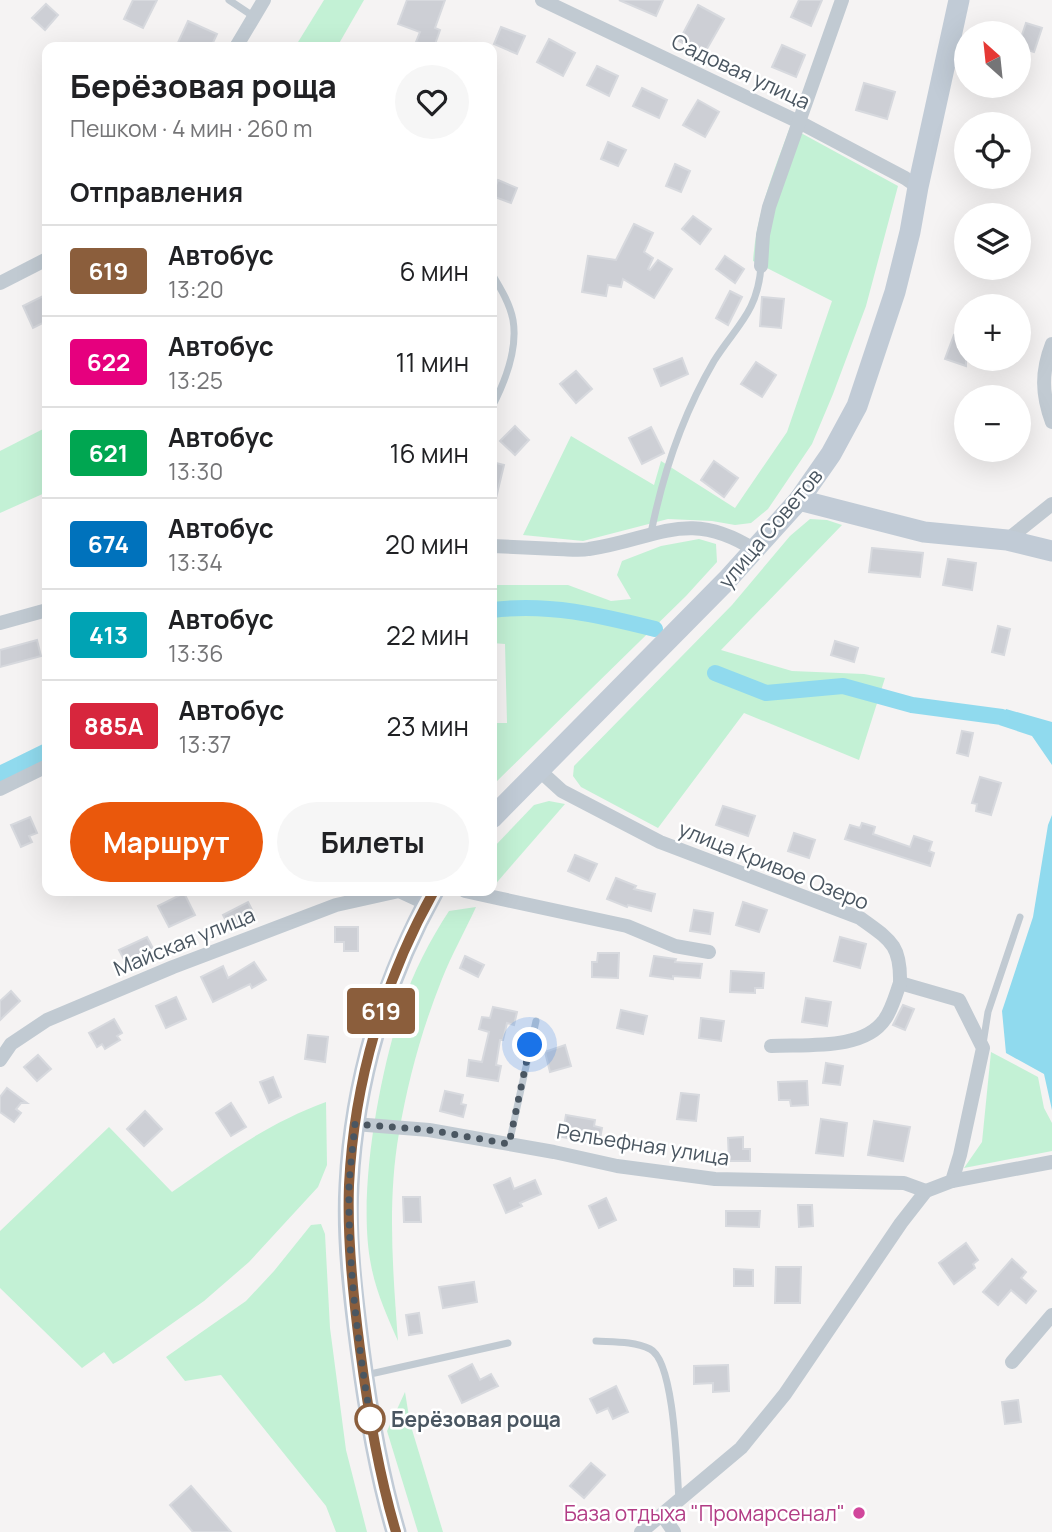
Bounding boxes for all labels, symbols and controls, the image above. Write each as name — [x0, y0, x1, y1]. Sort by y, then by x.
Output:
north arrow — [954, 21, 1031, 98]
map controls — [954, 21, 1031, 462]
street label: Садовая улица — [667, 27, 815, 115]
text: Берёзовая роща — [70, 63, 337, 108]
button: heart — [395, 65, 469, 139]
text: Пешком · 4 мин · 260 m — [70, 112, 313, 144]
button: locate — [954, 112, 1031, 189]
text: Отправления — [70, 174, 243, 210]
button: layers — [954, 203, 1031, 280]
text: Автобус — [168, 237, 274, 273]
text: 6 мин — [400, 253, 469, 289]
text: 619 — [89, 254, 128, 287]
text: 13:20 — [168, 273, 224, 305]
button: + — [954, 294, 1031, 371]
text: Автобус — [168, 328, 274, 364]
text: 11 мин — [395, 344, 469, 380]
text: 622 — [87, 345, 130, 378]
text: 13:25 — [168, 364, 223, 396]
button: − — [954, 385, 1031, 462]
text: Автобус — [168, 419, 274, 455]
text: 16 мин — [389, 435, 469, 471]
text: 621 — [89, 436, 128, 469]
text: 13:30 — [168, 455, 223, 487]
street label: улица Советов — [712, 462, 828, 594]
text: Автобус — [168, 510, 274, 546]
text: 20 мин — [385, 526, 469, 562]
text: 674 — [88, 527, 129, 560]
text: 13:34 — [168, 546, 223, 578]
text: Автобус — [168, 601, 274, 637]
text: 22 мин — [386, 617, 469, 653]
text: 413 — [89, 618, 128, 651]
text: 13:36 — [168, 637, 224, 669]
text: Автобус — [179, 692, 284, 728]
text: 23 мин — [386, 708, 469, 744]
text: 885А — [84, 709, 144, 742]
text: 13:37 — [179, 728, 231, 760]
button: Маршрут — [70, 802, 263, 882]
button: Билеты — [277, 802, 469, 882]
street label: улица Кривое Озеро — [675, 814, 873, 916]
street label: Майская улица — [109, 900, 259, 982]
line badge: 619 — [341, 988, 421, 1034]
text: 619 — [361, 994, 401, 1027]
your location — [512, 1027, 547, 1062]
street label: Рельефная улица — [554, 1116, 732, 1172]
marker: Берёзовая роща — [355, 1404, 385, 1434]
place label: Берёзовая роща — [391, 1405, 561, 1433]
place label: База отдыха "Промарсенал" — [564, 1499, 845, 1527]
marker: База отдыха "Промарсенал" — [851, 1505, 867, 1521]

